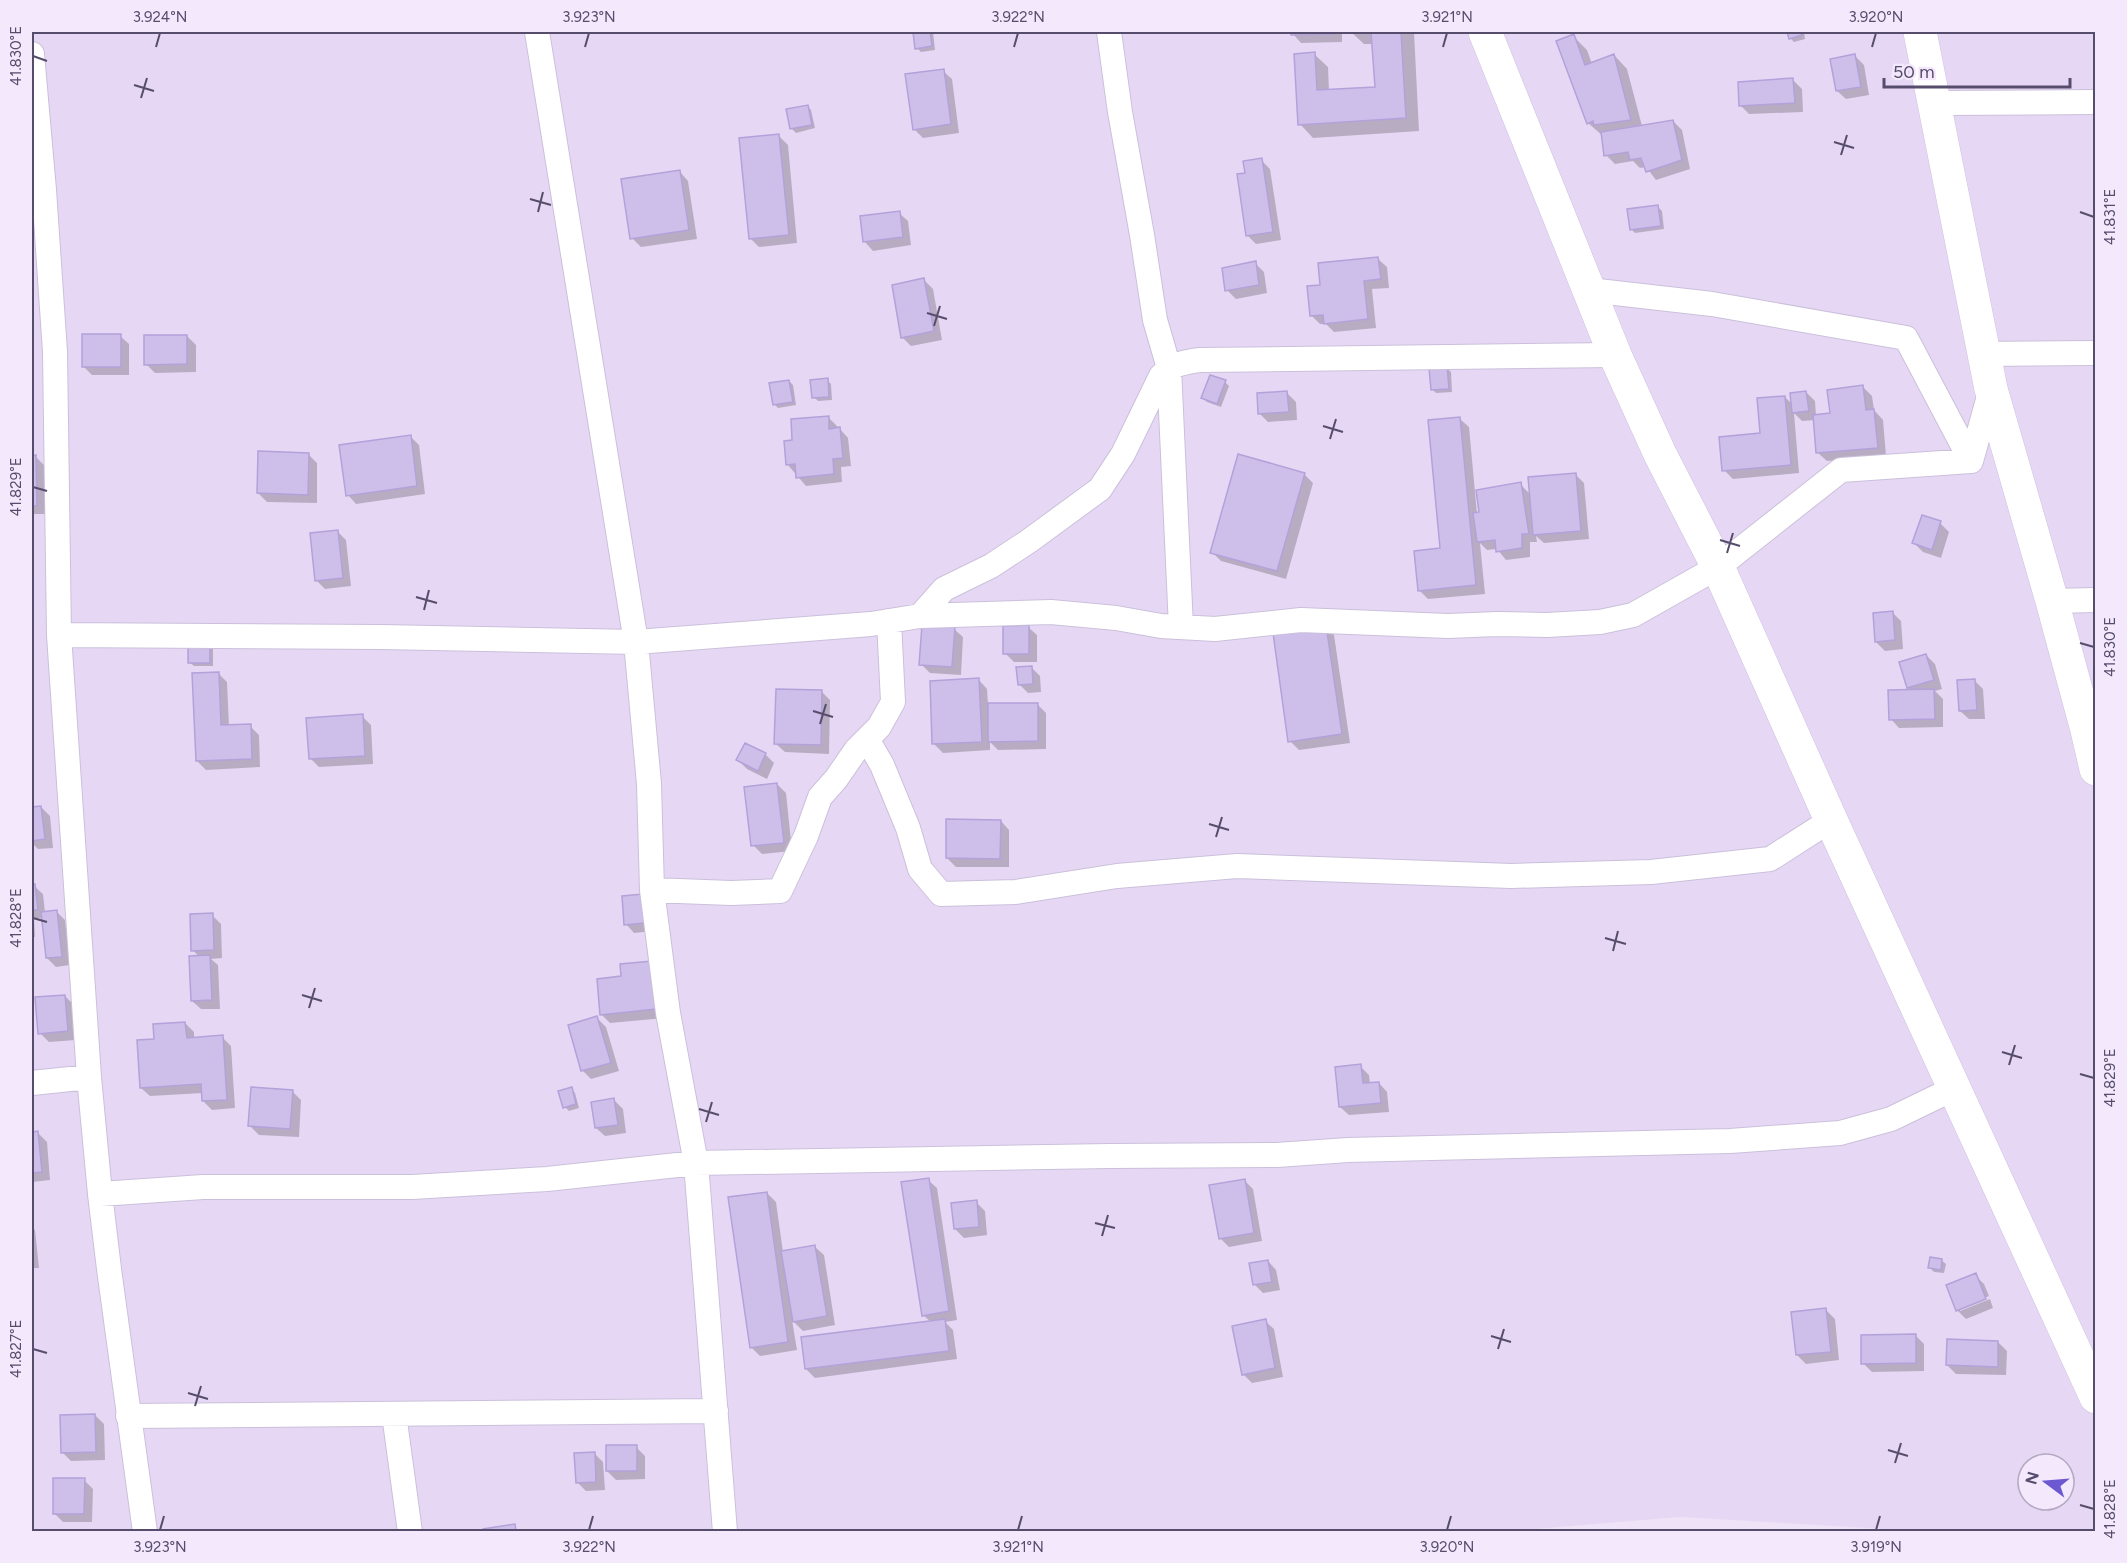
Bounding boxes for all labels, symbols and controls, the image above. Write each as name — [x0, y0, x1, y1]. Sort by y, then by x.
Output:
text: 3.924°N — [133, 8, 187, 26]
text: 3.923°N — [562, 8, 616, 26]
text: 3.922°N — [991, 8, 1045, 26]
text: 3.921°N — [1421, 8, 1473, 26]
text: 3.920°N — [1849, 8, 1903, 26]
text: 41.830°E — [7, 26, 25, 86]
scale bar — [1884, 51, 2070, 89]
text: 50 m — [1893, 61, 1935, 83]
text: 41.831°E — [2101, 189, 2119, 245]
text: 41.829°E — [7, 457, 25, 517]
text: 41.830°E — [2101, 617, 2119, 677]
text: 41.828°E — [7, 888, 25, 948]
text: 41.829°E — [2101, 1048, 2119, 1108]
text: 41.827°E — [7, 1320, 25, 1378]
north arrow — [2016, 1452, 2076, 1512]
text: N — [2021, 1469, 2043, 1487]
text: 41.828°E — [2101, 1479, 2119, 1539]
text: 3.923°N — [133, 1538, 187, 1556]
text: 3.922°N — [562, 1538, 616, 1556]
text: 3.921°N — [992, 1538, 1044, 1556]
text: 3.920°N — [1420, 1538, 1474, 1556]
text: 3.919°N — [1850, 1538, 1902, 1556]

